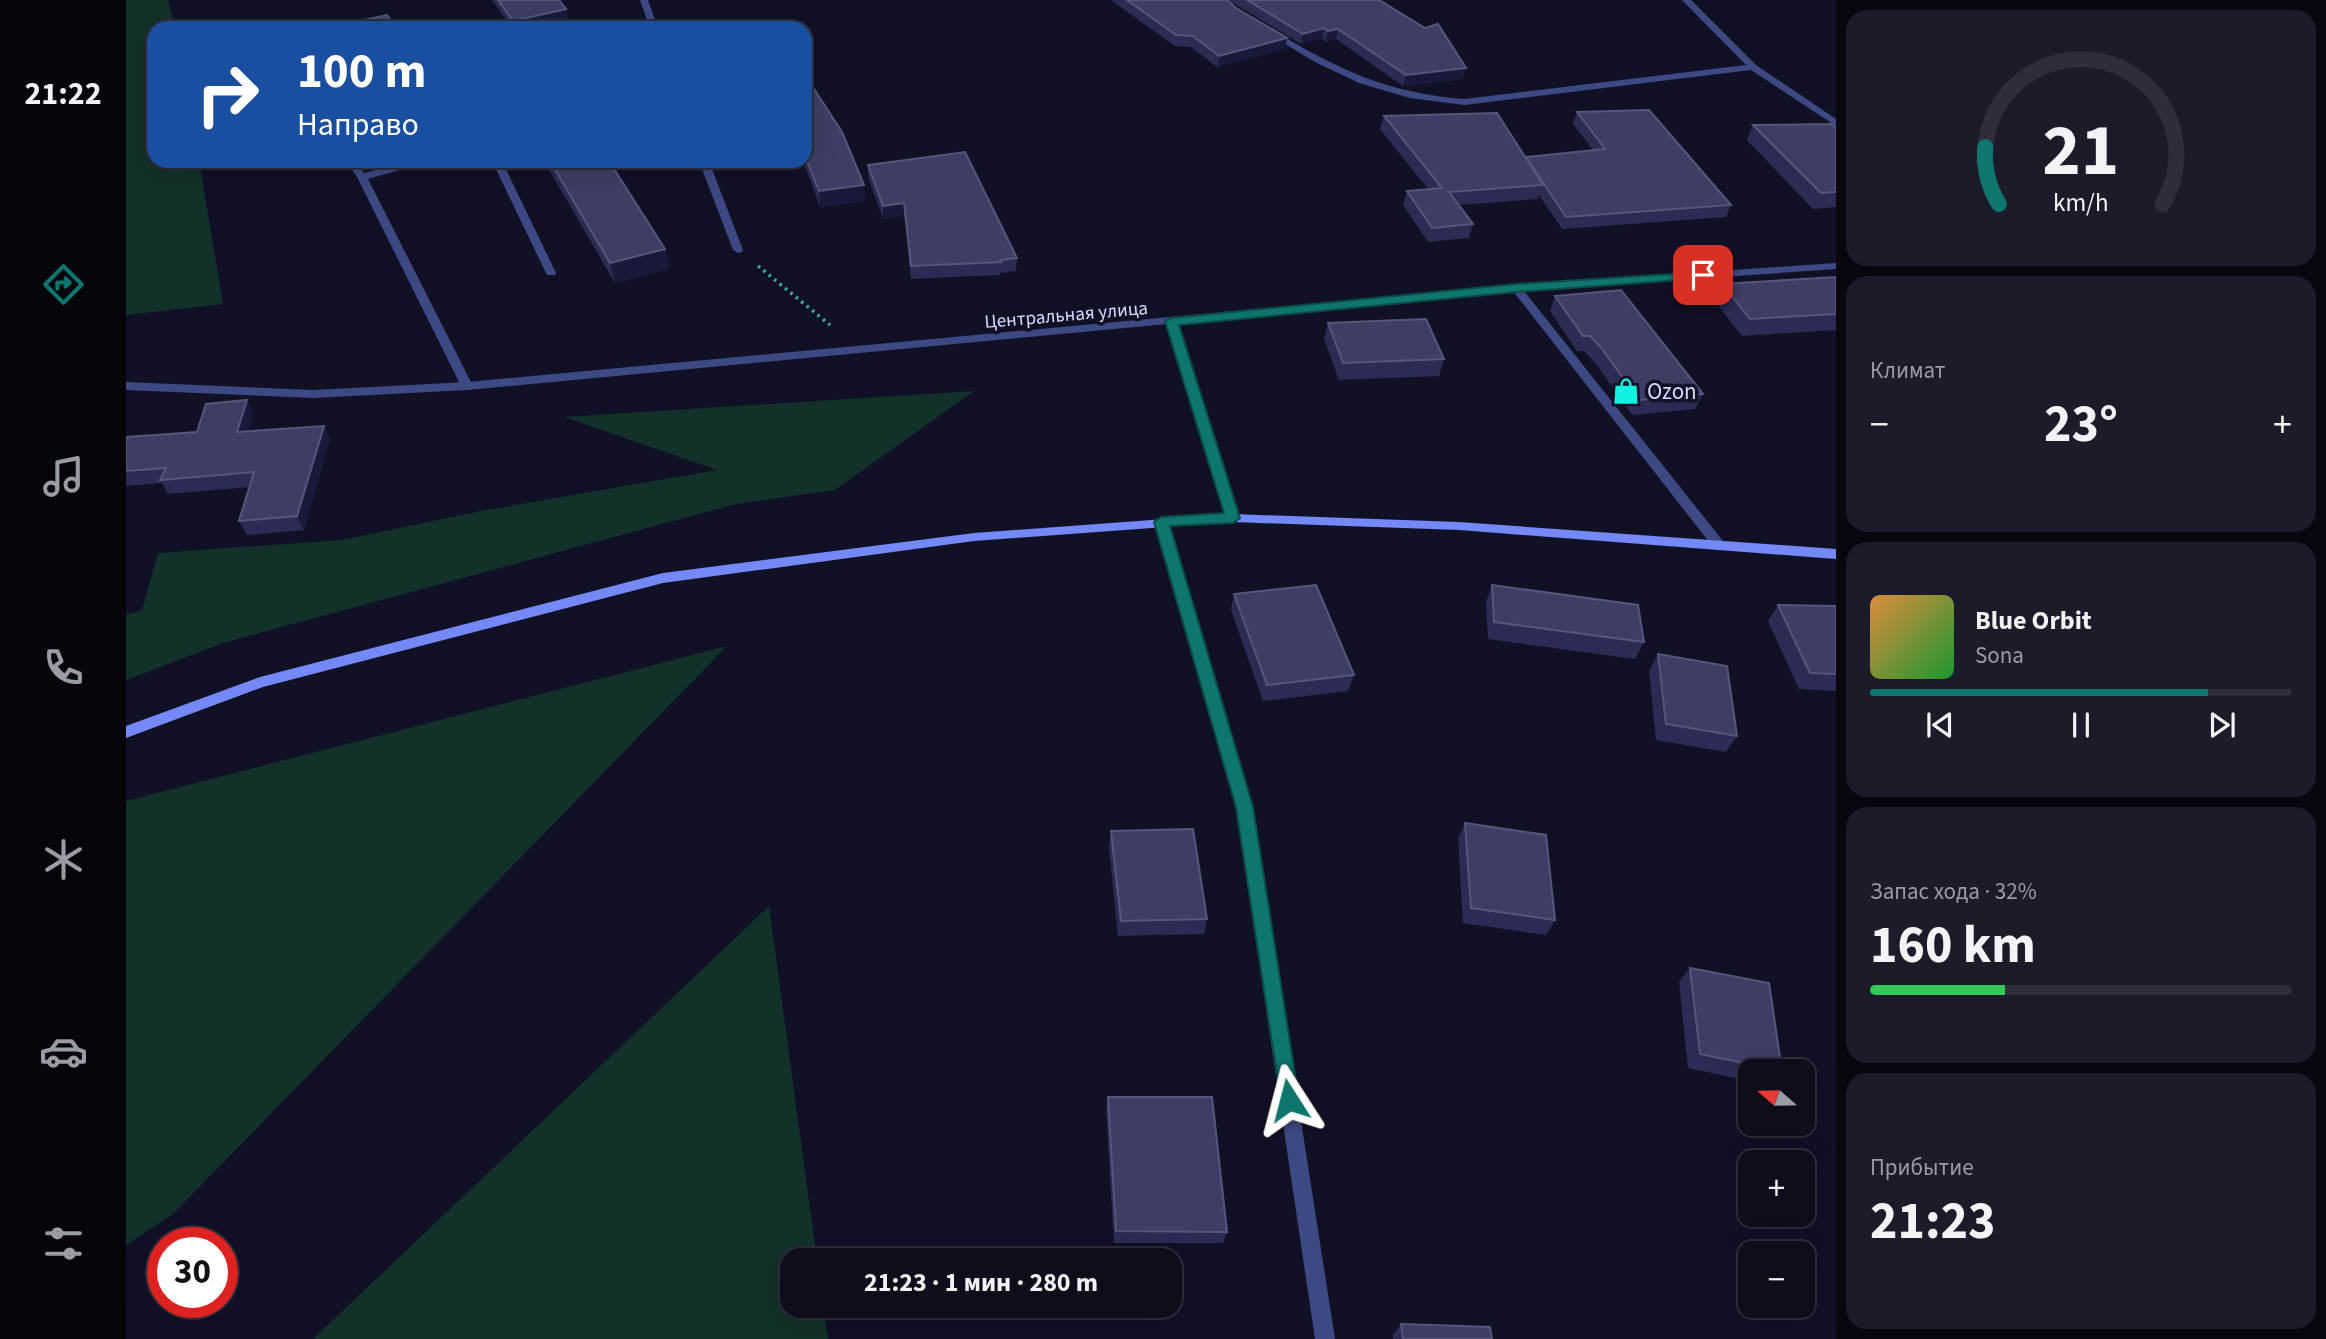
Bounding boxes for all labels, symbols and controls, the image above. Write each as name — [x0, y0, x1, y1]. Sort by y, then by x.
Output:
text: 100 m — [297, 37, 426, 107]
icon: right — [182, 49, 273, 140]
text: 21:22 — [24, 71, 102, 117]
text: 21 — [2043, 99, 2119, 203]
text: Направо — [297, 102, 419, 148]
text: km/h — [2053, 185, 2109, 221]
pin — [1673, 245, 1733, 305]
icon: arrive — [1684, 256, 1722, 294]
icon: directions — [39, 260, 88, 309]
street label: Центральная улица — [983, 295, 1149, 336]
text: Климат — [1870, 354, 1945, 387]
place label: Ozon — [1647, 375, 1697, 408]
shop icon: Ozon — [1611, 376, 1641, 406]
text: 23° — [2044, 388, 2118, 462]
text: − — [1870, 398, 1889, 452]
text: + — [2273, 398, 2292, 452]
icon: music — [39, 452, 88, 501]
text: Blue Orbit — [1975, 602, 2092, 639]
text: Sona — [1975, 639, 2024, 672]
icon: phone — [39, 643, 88, 692]
icon: previous — [1921, 706, 1959, 744]
icon: pause — [2062, 706, 2100, 744]
icon: next — [2203, 706, 2241, 744]
icon: climate — [39, 835, 88, 884]
text: Запас хода · 32% — [1870, 875, 2037, 908]
text: 160 km — [1870, 909, 2036, 983]
icon: car — [39, 1027, 88, 1076]
north arrow — [1738, 1059, 1815, 1136]
map controls — [1738, 1059, 1815, 1318]
position arrow — [1252, 1063, 1326, 1137]
button: + — [1738, 1150, 1815, 1227]
text: Прибытие — [1870, 1151, 1974, 1184]
text: 21:23 — [1870, 1185, 1995, 1259]
icon: filters — [39, 1219, 88, 1268]
speed limit sign: 30 — [147, 1227, 238, 1318]
button: − — [1738, 1241, 1815, 1318]
text: 21:23 · 1 мин · 280 m — [864, 1264, 1098, 1301]

